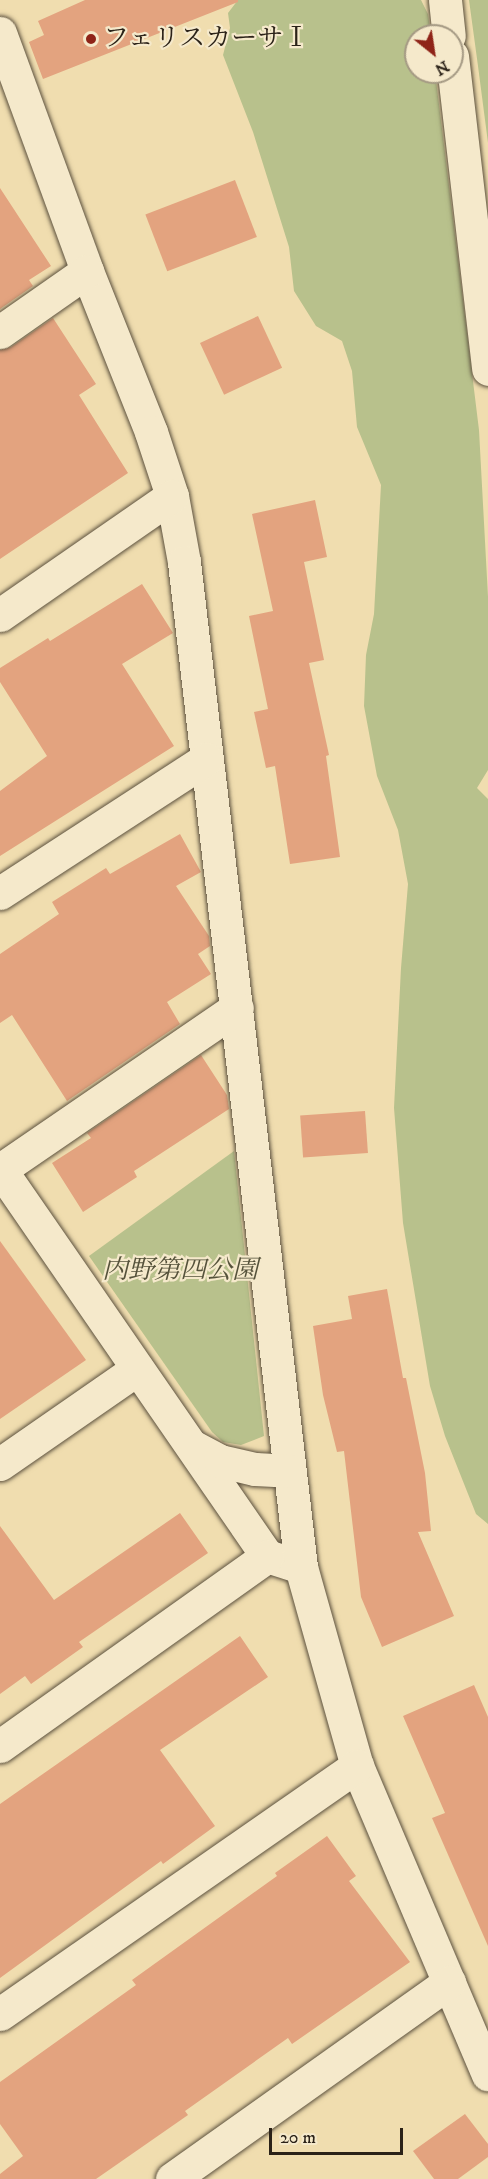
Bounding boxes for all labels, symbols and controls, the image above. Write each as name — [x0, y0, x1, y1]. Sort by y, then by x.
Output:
place label: フェリスカーサⅠ — [103, 23, 311, 55]
north arrow — [404, 24, 464, 84]
marker: フェリスカーサⅠ — [84, 32, 98, 46]
text: N — [431, 56, 453, 80]
park label: 内野第四公園 — [102, 1255, 258, 1287]
scale bar — [272, 2116, 406, 2154]
text: 20 m — [280, 2127, 316, 2149]

